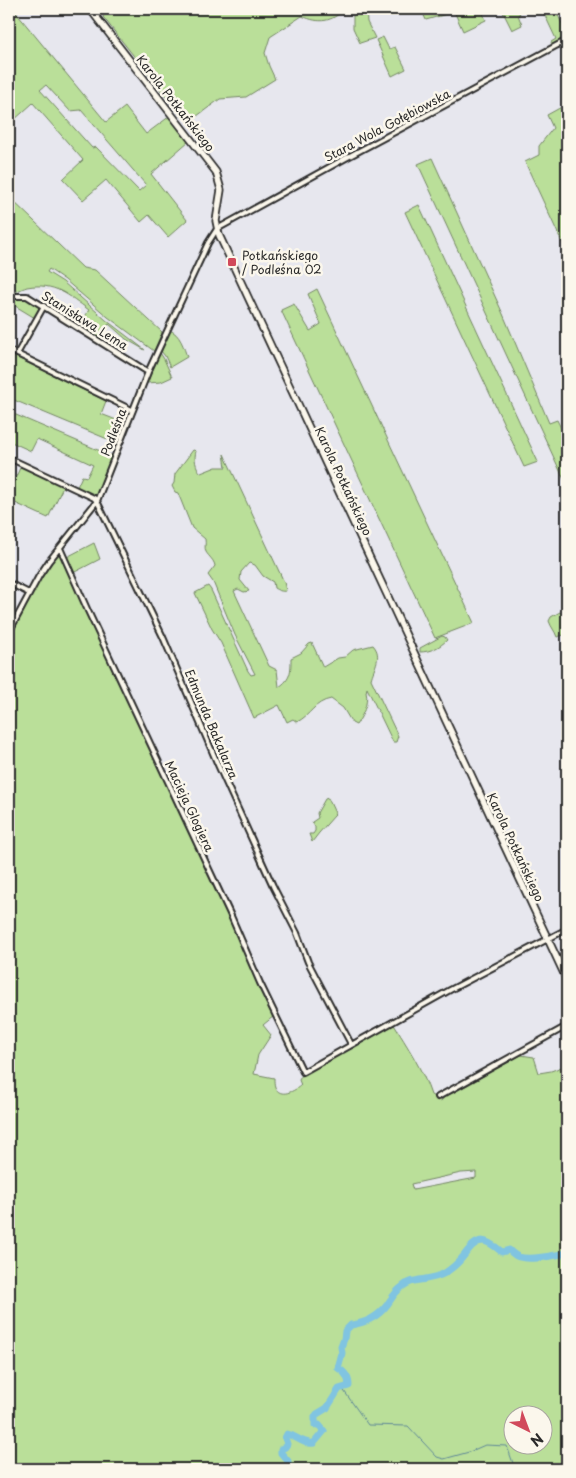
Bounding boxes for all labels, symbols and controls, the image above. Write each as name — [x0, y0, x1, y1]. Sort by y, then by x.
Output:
street label: Karola Potkańskiego — [133, 51, 220, 155]
street label: Stara Wola Gołębiowska — [321, 84, 454, 166]
place label: Potkańskiego / Podleśna 02 — [242, 246, 322, 278]
marker: Potkańskiego / Podleśna 02 — [226, 256, 238, 268]
street label: Stanisława Lema — [38, 286, 132, 354]
street label: Podleśna — [96, 405, 131, 458]
street label: Karola Potkańskiego — [311, 424, 377, 539]
street label: Edmunda Bakalarza — [181, 666, 243, 782]
street label: Macieja Glogiera — [161, 757, 219, 855]
street label: Karola Potkańskiego — [483, 790, 549, 905]
north arrow — [504, 1406, 554, 1456]
text: N — [526, 1429, 548, 1452]

